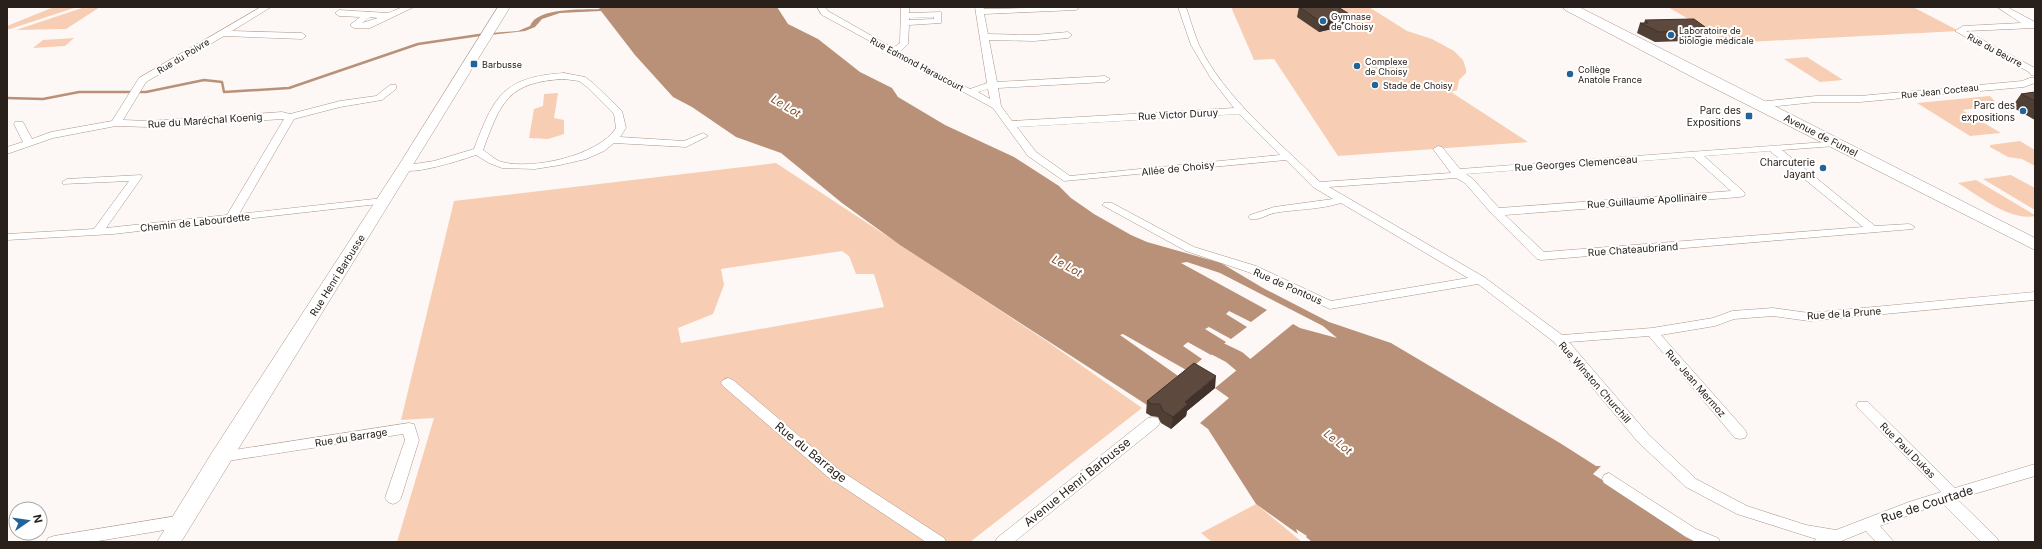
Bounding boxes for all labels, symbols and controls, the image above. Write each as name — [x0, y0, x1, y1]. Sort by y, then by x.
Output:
place label: Gymnase de Choisy — [1331, 11, 1374, 32]
marker: Gymnase de Choisy — [1318, 16, 1328, 26]
place label: Laboratoire de biologie médicale — [1679, 25, 1754, 46]
marker: Laboratoire de biologie médicale — [1666, 30, 1676, 40]
street label: Rue du Beurre — [1966, 31, 2024, 69]
street label: Rue Edmond Haraucourt — [868, 35, 966, 93]
street label: Rue du Poivre — [155, 36, 211, 76]
place label: Complexe de Choisy — [1365, 56, 1408, 77]
marker: Barbusse — [469, 59, 479, 69]
place label: Barbusse — [482, 59, 522, 70]
marker: Complexe de Choisy — [1352, 61, 1362, 71]
place label: Collège Anatole France — [1578, 64, 1642, 85]
marker: Collège Anatole France — [1565, 69, 1575, 79]
marker: Stade de Choisy — [1370, 80, 1380, 90]
place label: Stade de Choisy — [1383, 80, 1453, 91]
street label: Rue Jean Cocteau — [1901, 81, 1979, 101]
water label: Le Lot — [769, 92, 804, 120]
place label: Parc des expositions — [1961, 99, 2015, 123]
place label: Parc des Expositions — [1687, 104, 1741, 128]
street label: Rue Victor Duruy — [1138, 106, 1219, 122]
marker: Parc des expositions — [2018, 106, 2028, 116]
street label: Rue du Maréchal Koenig — [147, 110, 263, 130]
marker: Parc des Expositions — [1744, 111, 1754, 121]
street label: Avenue de Fumel — [1782, 111, 1860, 159]
street label: Rue Georges Clemenceau — [1514, 153, 1638, 173]
place label: Charcuterie Jayant — [1760, 156, 1816, 180]
street label: Allée de Choisy — [1141, 158, 1216, 178]
marker: Charcuterie Jayant — [1818, 163, 1828, 173]
street label: Rue Guillaume Apollinaire — [1587, 190, 1708, 210]
street label: Chemin de Labourdette — [139, 210, 251, 234]
street label: Rue Henri Barbusse — [307, 232, 367, 318]
street label: Rue Chateaubriand — [1587, 240, 1679, 258]
water label: Le Lot — [1050, 252, 1085, 280]
street label: Rue de Pontous — [1252, 265, 1324, 307]
street label: Rue de la Prune — [1806, 304, 1882, 322]
street label: Rue Winston Churchill — [1556, 339, 1634, 425]
street label: Rue Jean Mermoz — [1663, 347, 1729, 419]
street label: Rue du Barrage — [772, 419, 850, 485]
street label: Rue Paul Dukas — [1878, 420, 1938, 480]
street label: Rue du Barrage — [314, 425, 388, 449]
water label: Le Lot — [1321, 426, 1355, 458]
street label: Avenue Henri Barbusse — [1021, 434, 1133, 530]
street label: Rue de Courtade — [1879, 482, 1975, 526]
north arrow — [8, 501, 48, 541]
text: N — [30, 513, 46, 524]

